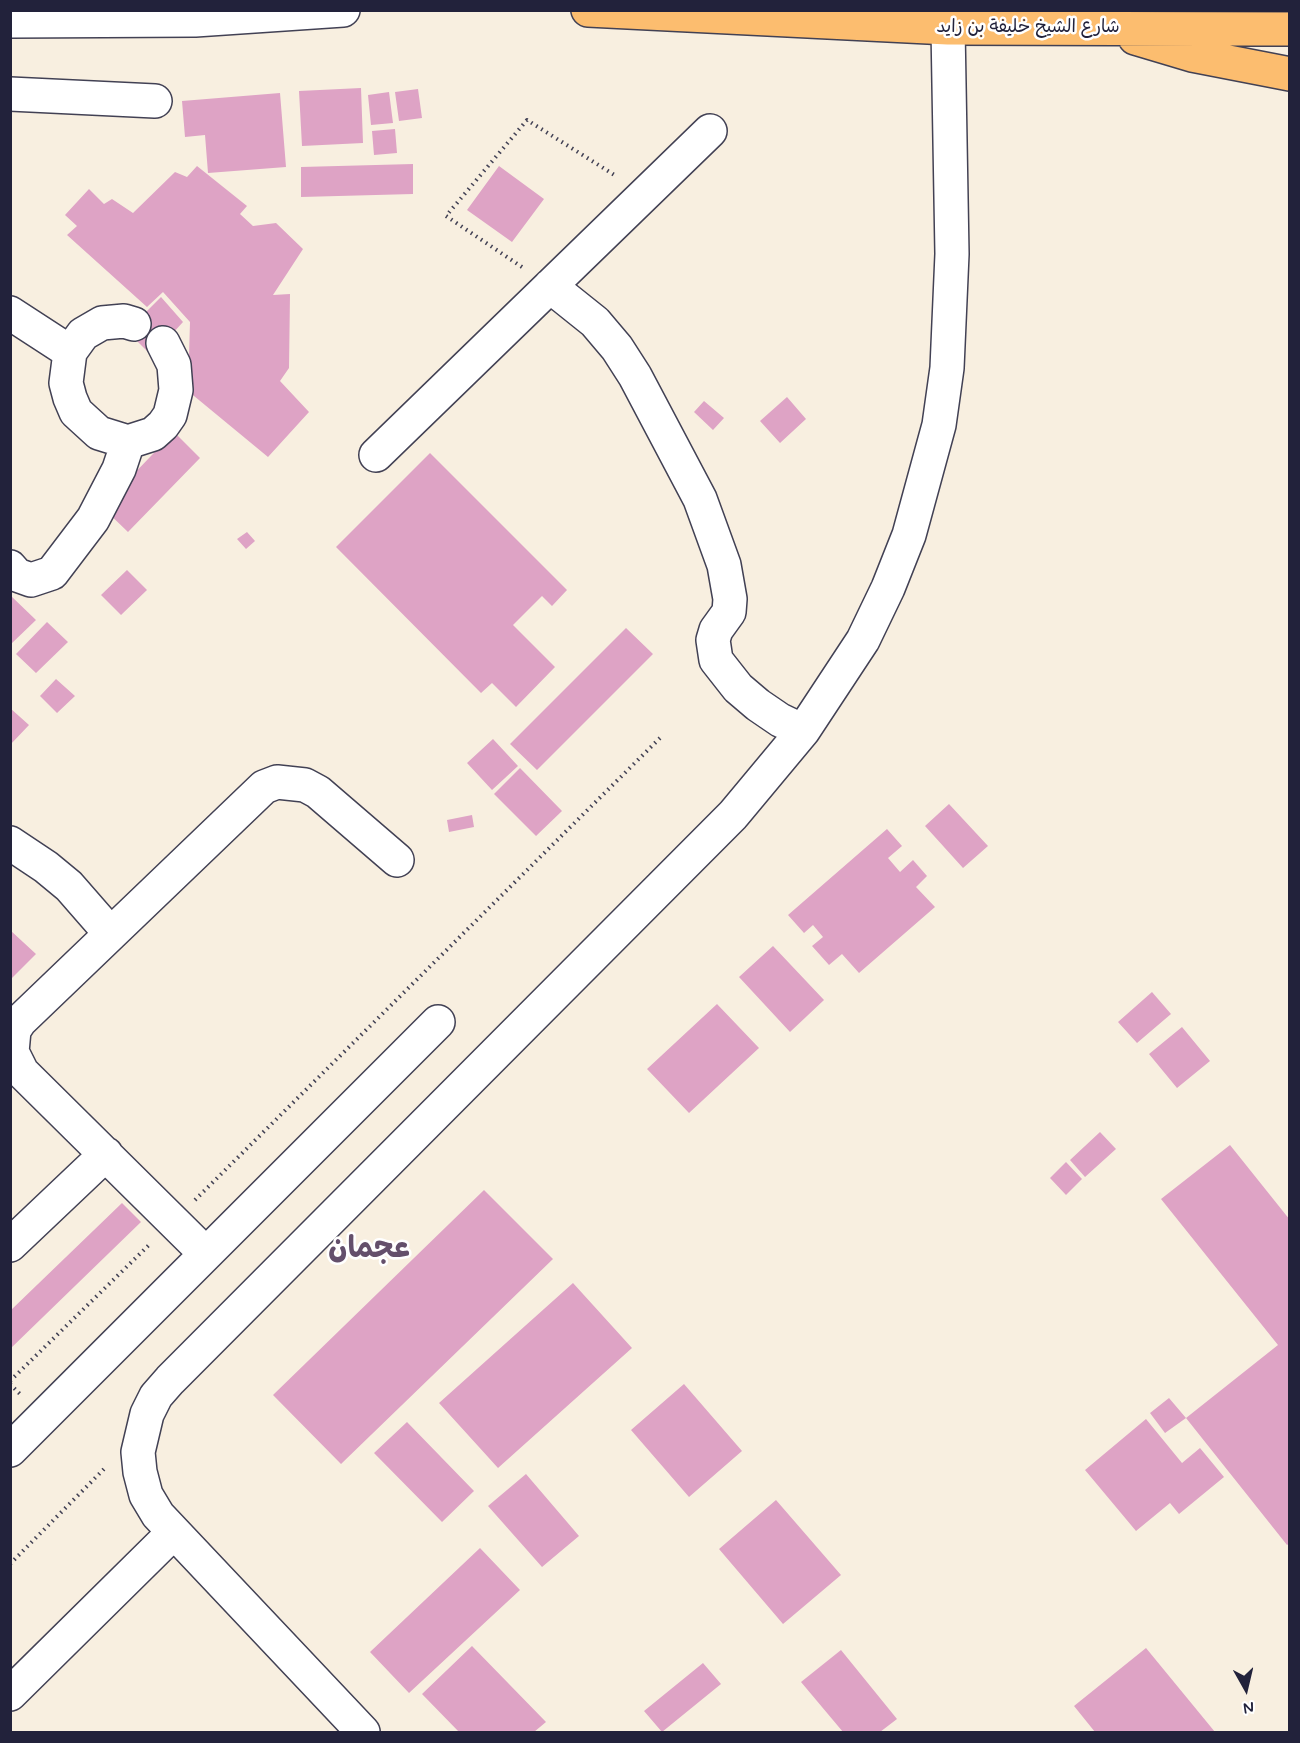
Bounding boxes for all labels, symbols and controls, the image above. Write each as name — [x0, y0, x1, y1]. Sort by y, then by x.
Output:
street label: شارع الشيخ خليفة بن زايد — [936, 17, 1120, 39]
district label: عجمان — [328, 1233, 410, 1269]
north arrow — [1216, 1659, 1276, 1719]
text: N — [1242, 1696, 1255, 1718]

